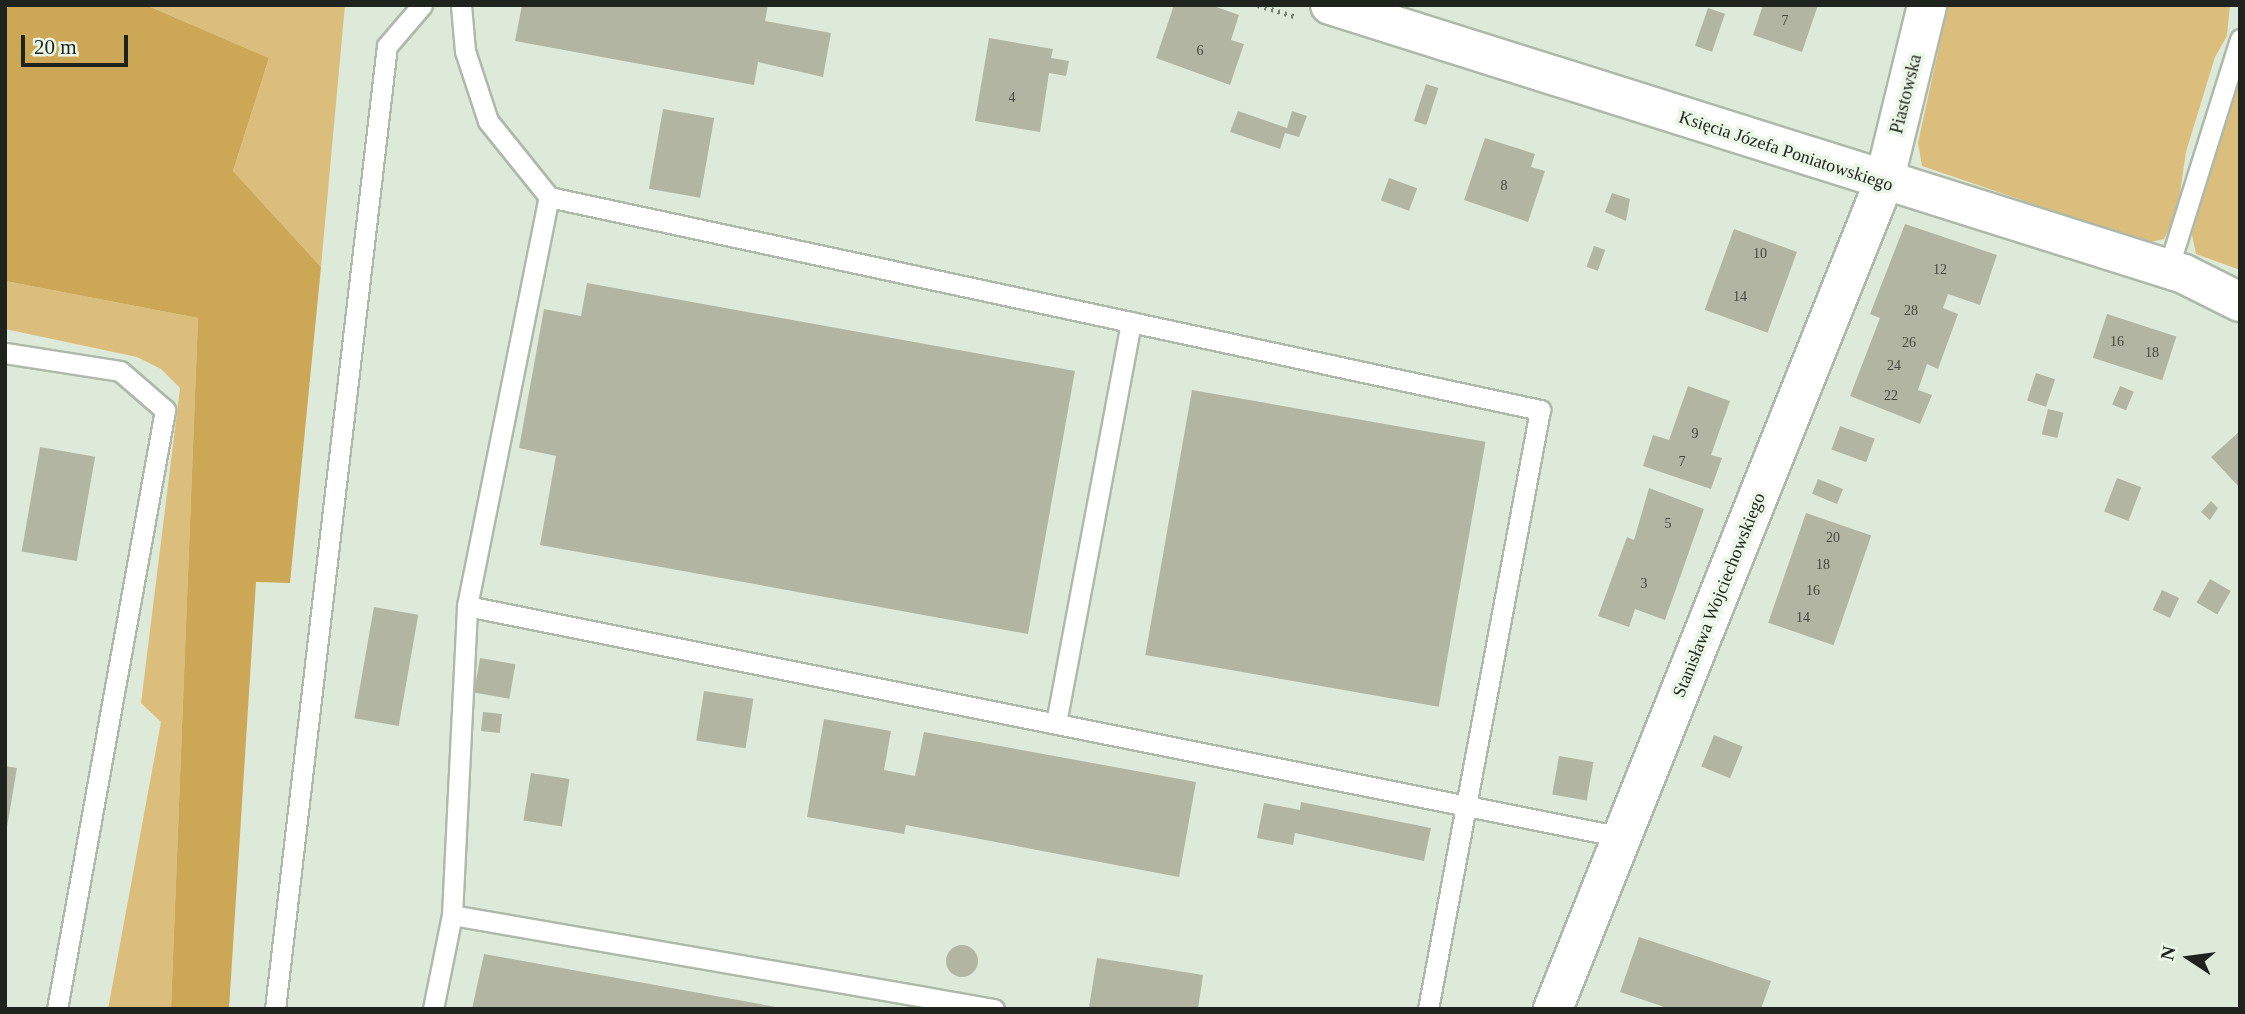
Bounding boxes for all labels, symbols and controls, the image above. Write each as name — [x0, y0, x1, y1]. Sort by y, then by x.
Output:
house number: 7 — [1782, 13, 1788, 29]
scale bar — [24, 21, 131, 65]
text: 20 m — [34, 35, 77, 59]
house number: 6 — [1196, 43, 1204, 59]
street label: Piastowska — [1886, 52, 1926, 136]
house number: 4 — [1009, 90, 1016, 106]
street label: Księcia Józefa Poniatowskiego — [1676, 106, 1896, 196]
house number: 8 — [1500, 178, 1508, 194]
house number: 10 — [1753, 246, 1767, 262]
house number: 12 — [1933, 262, 1947, 278]
house number: 14 — [1733, 289, 1747, 305]
house number: 28 — [1904, 303, 1918, 319]
house number: 16 — [2110, 334, 2124, 350]
house number: 26 — [1902, 335, 1916, 351]
house number: 18 — [2145, 345, 2159, 361]
house number: 24 — [1887, 358, 1901, 374]
house number: 22 — [1884, 388, 1898, 404]
house number: 9 — [1692, 426, 1698, 442]
house number: 7 — [1678, 454, 1686, 470]
street label: Stanisława Wojciechowskiego — [1668, 489, 1770, 701]
house number: 5 — [1664, 516, 1672, 532]
house number: 20 — [1826, 530, 1840, 546]
house number: 18 — [1816, 557, 1830, 573]
house number: 3 — [1640, 576, 1648, 592]
house number: 16 — [1806, 583, 1820, 599]
house number: 14 — [1796, 610, 1810, 626]
north arrow — [2154, 923, 2224, 993]
text: N — [2156, 944, 2180, 962]

